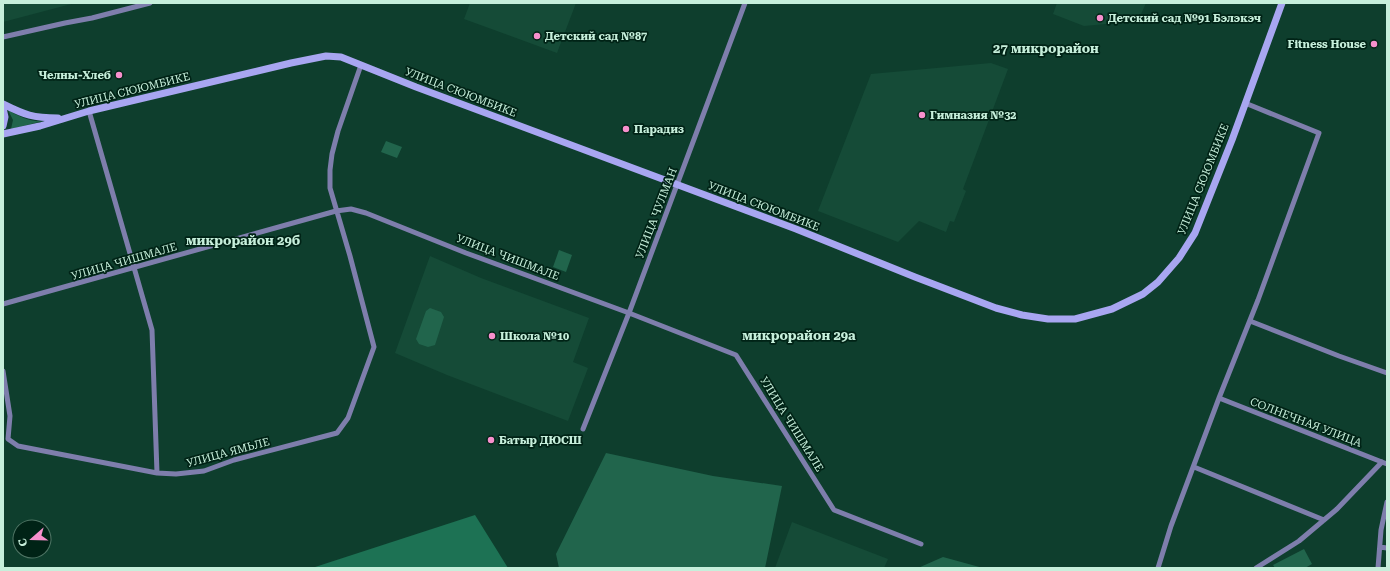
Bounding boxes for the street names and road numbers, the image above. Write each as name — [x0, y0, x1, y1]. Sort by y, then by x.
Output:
street label: УЛИЦА СЮЮМБИКЕ — [403, 65, 519, 120]
street label: УЛИЦА СЮЮМБИКЕ — [73, 70, 191, 111]
street label: УЛИЦА СЮЮМБИКЕ — [1175, 122, 1232, 237]
street label: УЛИЦА ЧУЛМАН — [633, 166, 680, 260]
street label: УЛИЦА СЮЮМБИКЕ — [706, 179, 822, 234]
street label: УЛИЦА ЧИШМАЛЕ — [455, 232, 561, 283]
street label: УЛИЦА ЧИШМАЛЕ — [70, 240, 178, 283]
street label: УЛИЦА ЧИШМАЛЕ — [757, 375, 826, 474]
street label: СОЛНЕЧНАЯ УЛИЦА — [1248, 395, 1364, 450]
street label: УЛИЦА ЯМЬЛЕ — [185, 435, 271, 470]

